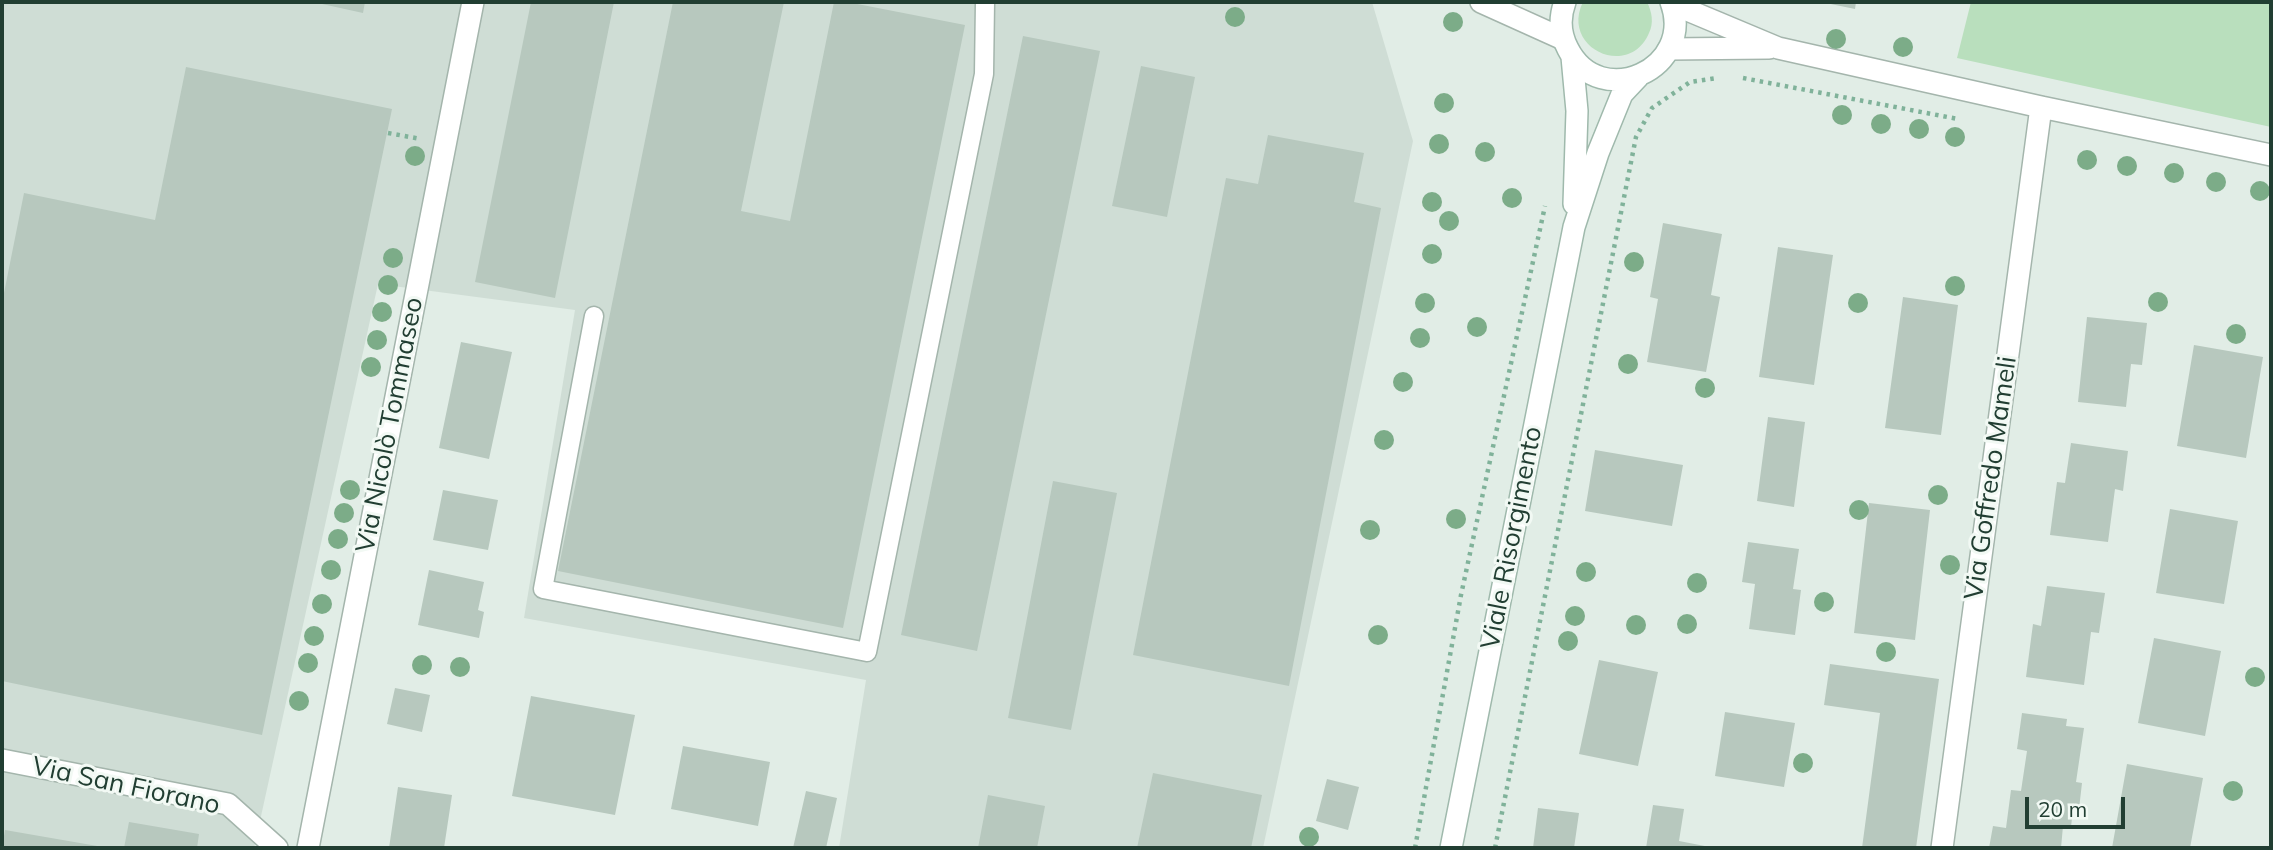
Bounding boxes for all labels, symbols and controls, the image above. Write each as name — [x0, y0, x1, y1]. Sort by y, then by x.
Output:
street label: Via Nicolò Tommaseo — [350, 295, 430, 555]
street label: Via Goffredo Mameli — [1958, 354, 2024, 602]
street label: Viale Risorgimento — [1475, 424, 1549, 652]
street label: Via San Fiorano — [29, 751, 223, 821]
scale bar — [2028, 784, 2128, 828]
text: 20 m — [2038, 796, 2087, 822]

